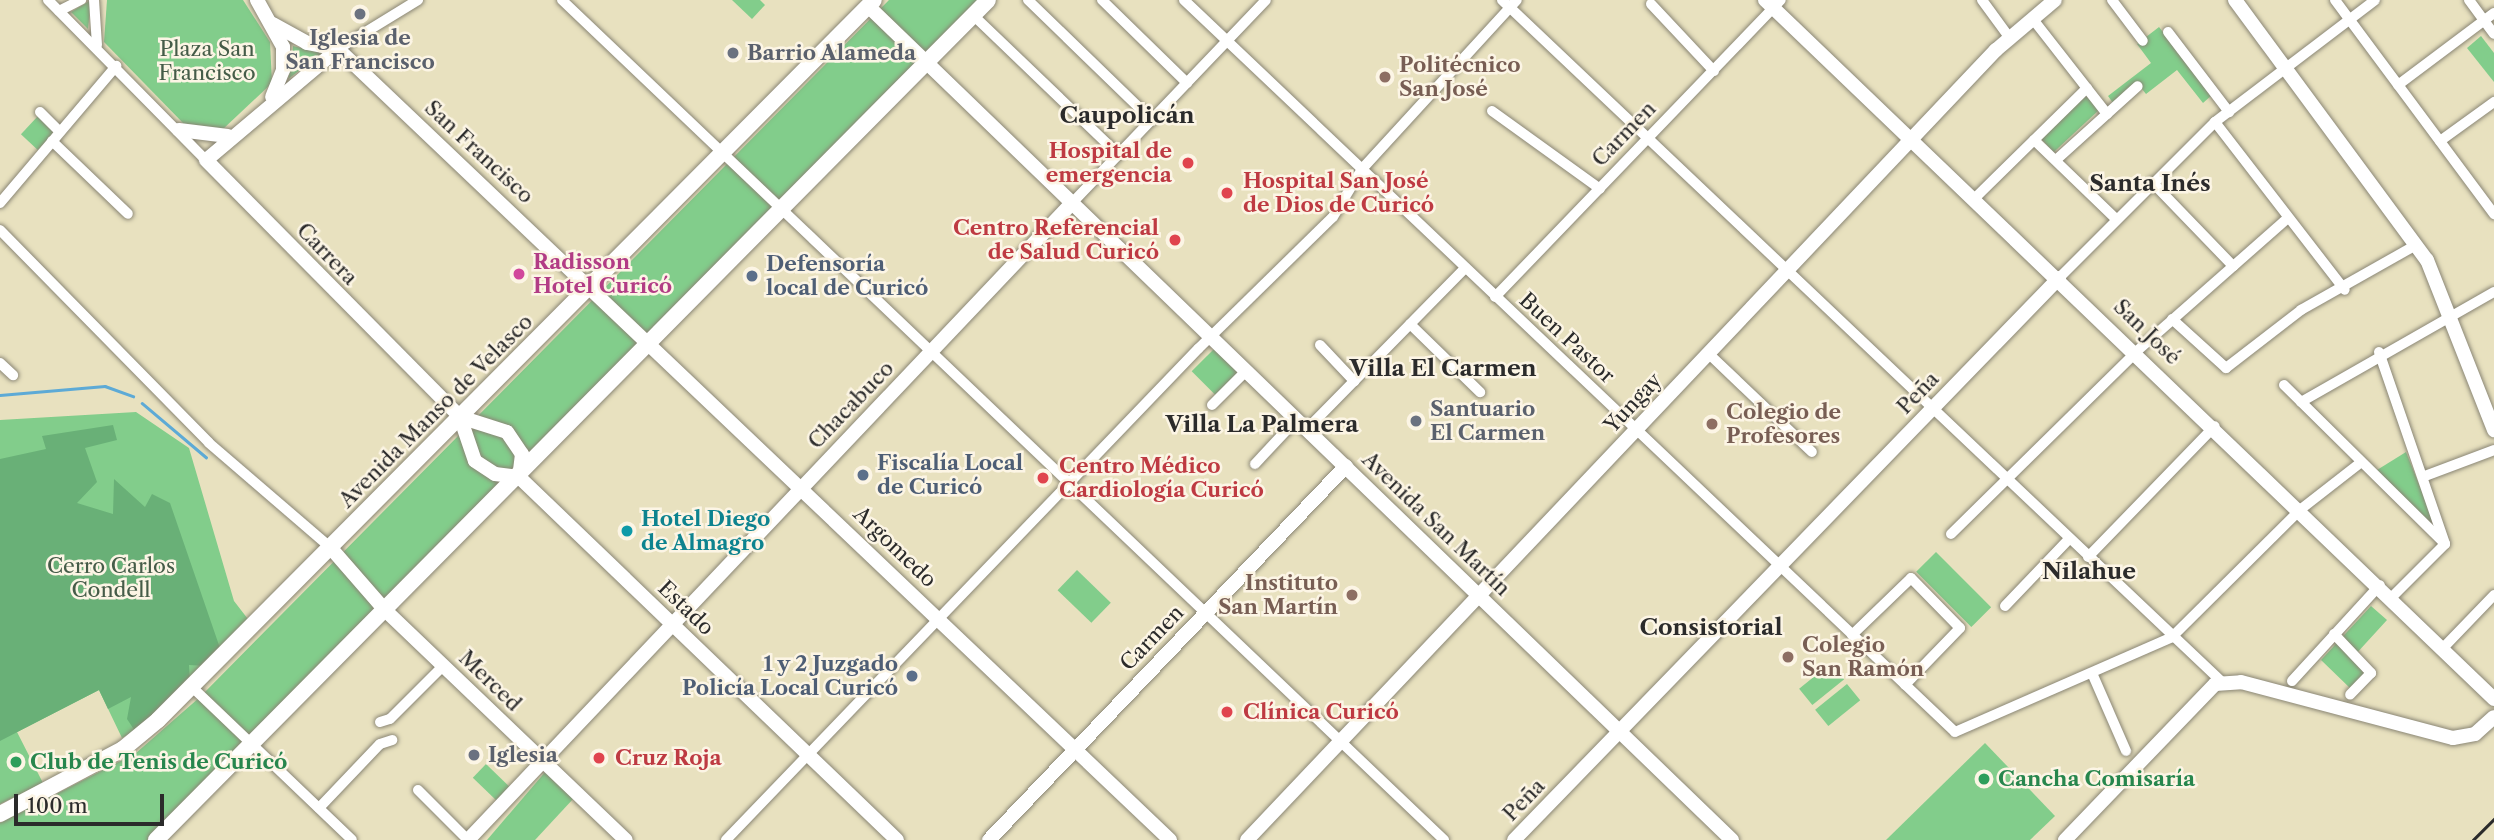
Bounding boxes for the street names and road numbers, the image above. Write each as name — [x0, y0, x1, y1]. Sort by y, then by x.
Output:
street label: San Francisco — [419, 95, 539, 209]
street label: Carmen — [1587, 96, 1661, 172]
street label: Carrera — [291, 218, 363, 290]
street label: Buen Pastor — [1514, 288, 1620, 388]
street label: San José — [2108, 294, 2186, 370]
street label: Avenida Manso de Velasco — [334, 309, 538, 513]
street label: Chacabuco — [803, 356, 899, 454]
street label: Peña — [1892, 367, 1944, 419]
street label: Yungay — [1599, 368, 1667, 438]
street label: Avenida San Martín — [1357, 447, 1515, 601]
street label: Argomedo — [848, 501, 942, 593]
street label: Estado — [653, 575, 719, 641]
street label: Carmen — [1115, 600, 1189, 676]
street label: Merced — [454, 645, 526, 717]
street label: Peña — [1498, 774, 1550, 826]

